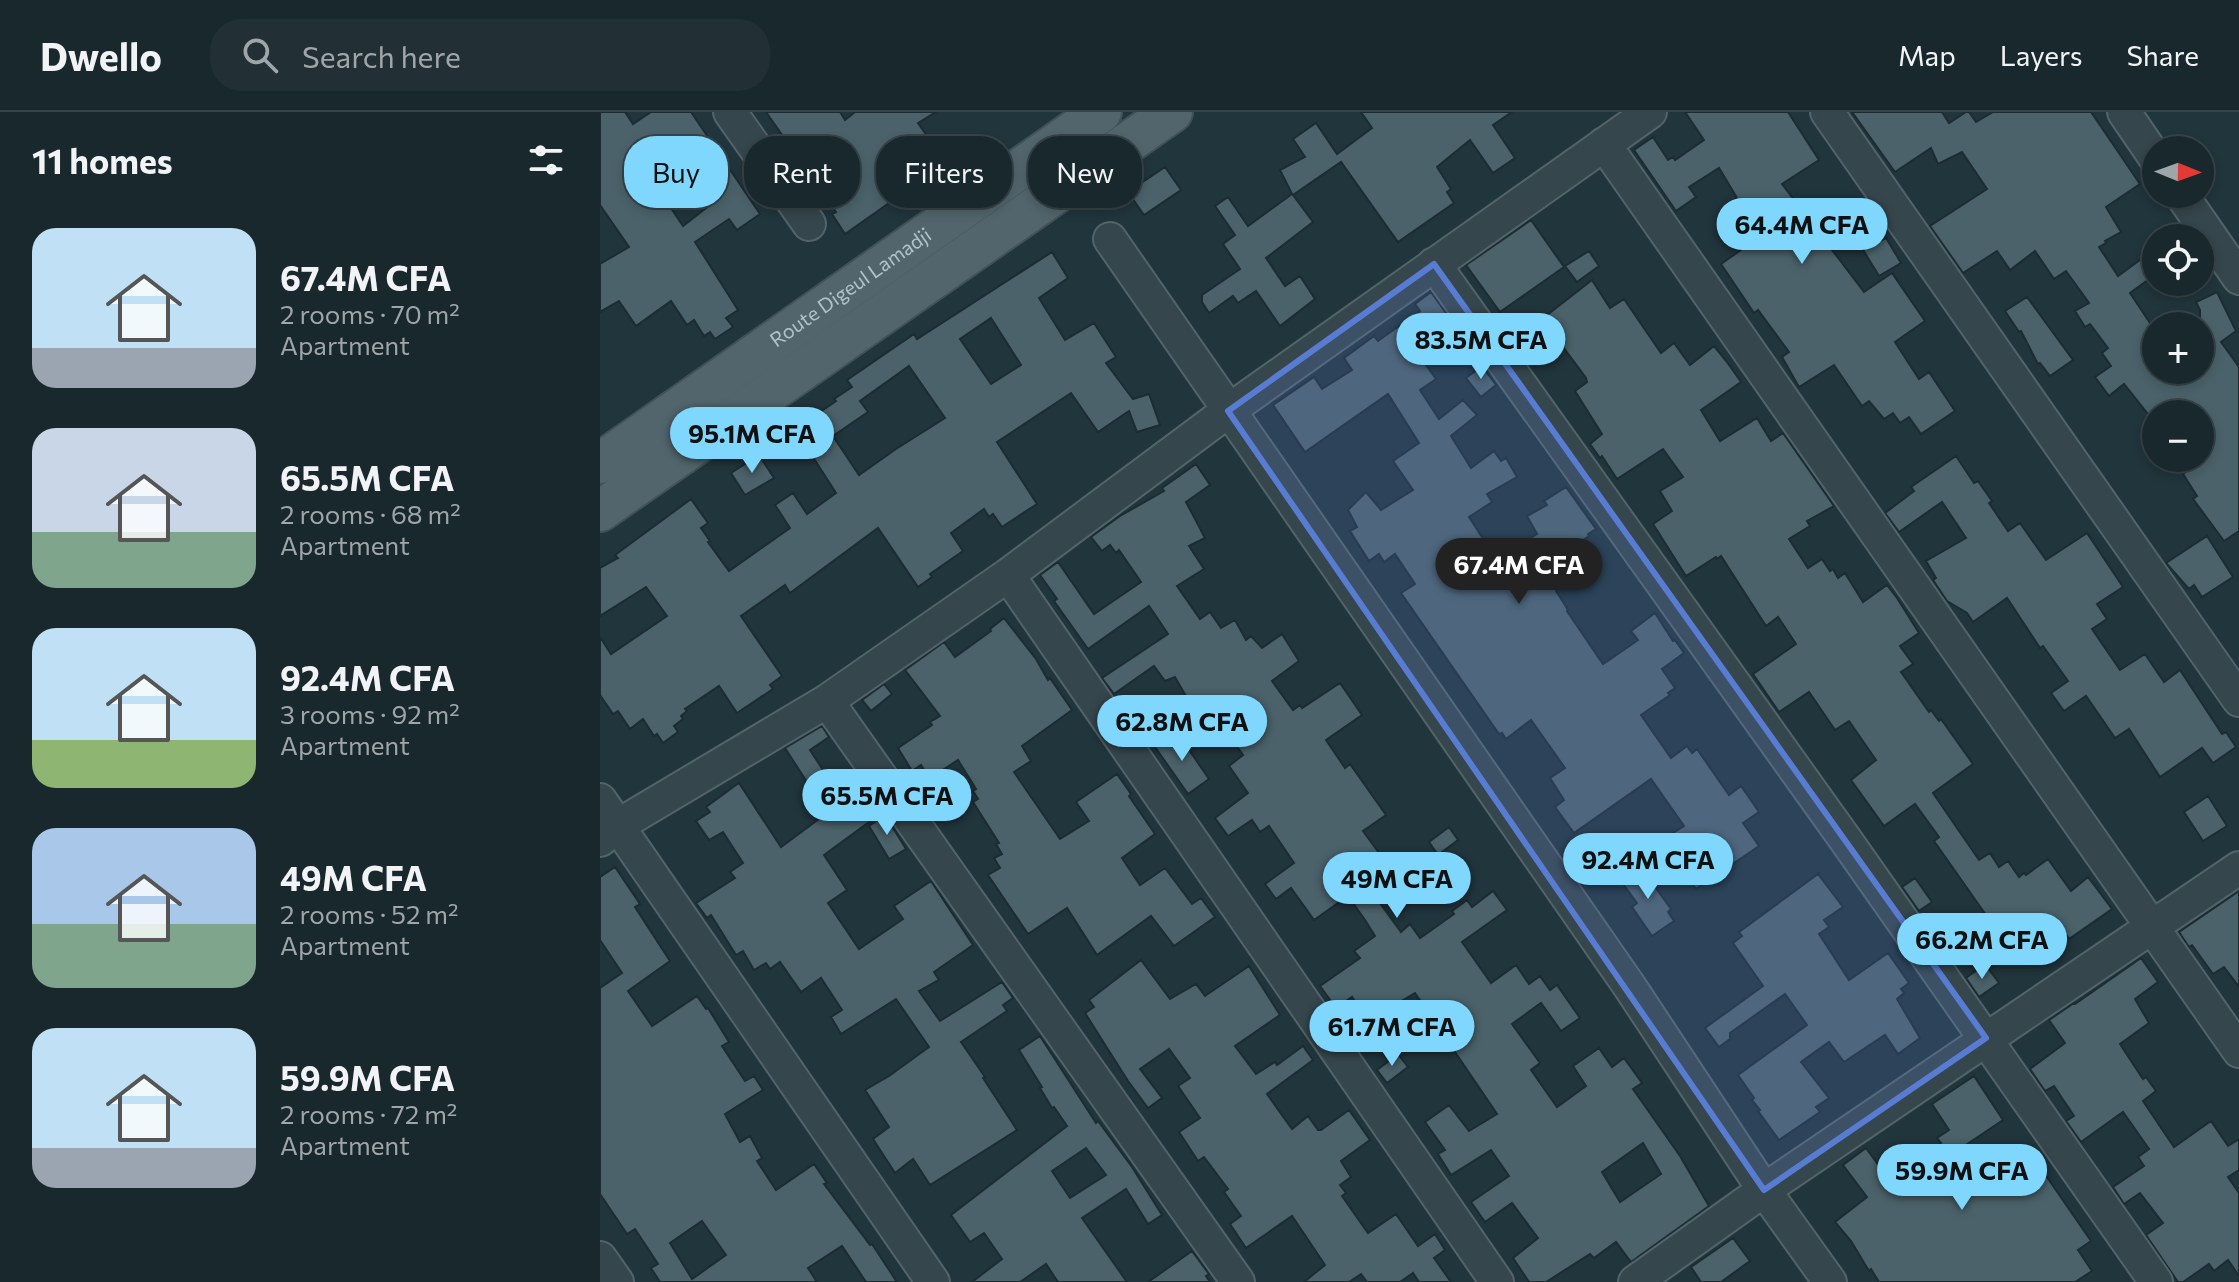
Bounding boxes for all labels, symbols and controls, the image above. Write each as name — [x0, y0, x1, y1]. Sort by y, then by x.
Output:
search box — [210, 19, 770, 91]
text: Dwello — [40, 32, 162, 79]
icon: search — [238, 33, 282, 77]
text: Search here — [302, 37, 461, 74]
text: Map — [1898, 38, 1956, 72]
text: Layers — [2000, 38, 2082, 72]
text: Share — [2126, 38, 2199, 72]
chip: Buy — [624, 136, 728, 208]
chip: Rent — [744, 136, 860, 208]
chip: Filters — [876, 136, 1012, 208]
chip: New — [1028, 136, 1142, 208]
north arrow — [2142, 136, 2214, 208]
map controls — [2142, 136, 2214, 472]
icon: filters — [524, 138, 568, 182]
text: 11 homes — [32, 139, 173, 181]
pin: 64.4M CFA — [1710, 198, 1894, 266]
text: 64.4M CFA — [1735, 208, 1869, 239]
street label: Route Digeul Lamadji — [765, 222, 935, 351]
button: locate — [2142, 224, 2214, 296]
text: 67.4M CFA — [280, 256, 451, 298]
icon: home — [96, 260, 192, 356]
text: 2 rooms · 70 m² — [280, 298, 460, 329]
button: + — [2142, 312, 2214, 384]
pin: 83.5M CFA — [1389, 313, 1573, 381]
text: 83.5M CFA — [1414, 323, 1548, 354]
text: Apartment — [280, 329, 410, 360]
button: − — [2142, 400, 2214, 472]
pin: 95.1M CFA — [660, 407, 844, 475]
text: 95.1M CFA — [688, 417, 816, 448]
text: 65.5M CFA — [280, 456, 454, 498]
icon: home — [96, 460, 192, 556]
text: 2 rooms · 68 m² — [280, 498, 461, 529]
text: Apartment — [280, 529, 410, 560]
pin: 67.4M CFA — [1427, 538, 1611, 606]
text: 67.4M CFA — [1453, 548, 1585, 579]
text: 92.4M CFA — [280, 656, 455, 698]
icon: home — [96, 660, 192, 756]
pin: 62.8M CFA — [1090, 695, 1274, 763]
text: 3 rooms · 92 m² — [280, 698, 460, 729]
text: 62.8M CFA — [1115, 705, 1249, 736]
text: Apartment — [280, 729, 410, 760]
pin: 65.5M CFA — [795, 769, 979, 837]
text: 65.5M CFA — [820, 779, 954, 810]
pin: 92.4M CFA — [1556, 833, 1740, 901]
text: 92.4M CFA — [1581, 843, 1715, 874]
pin: 49M CFA — [1323, 852, 1471, 920]
text: 49M CFA — [280, 856, 427, 898]
icon: home — [96, 860, 192, 956]
text: 49M CFA — [1341, 862, 1453, 893]
text: 2 rooms · 52 m² — [280, 898, 458, 929]
pin: 66.2M CFA — [1890, 913, 2074, 981]
text: 66.2M CFA — [1915, 923, 2049, 954]
text: Apartment — [280, 929, 410, 960]
pin: 61.7M CFA — [1300, 1000, 1484, 1068]
text: 61.7M CFA — [1327, 1010, 1457, 1041]
text: 59.9M CFA — [280, 1056, 455, 1098]
icon: home — [96, 1060, 192, 1156]
text: 2 rooms · 72 m² — [280, 1098, 457, 1129]
text: Apartment — [280, 1129, 410, 1160]
pin: 59.9M CFA — [1870, 1144, 2054, 1212]
text: 59.9M CFA — [1895, 1154, 2029, 1185]

